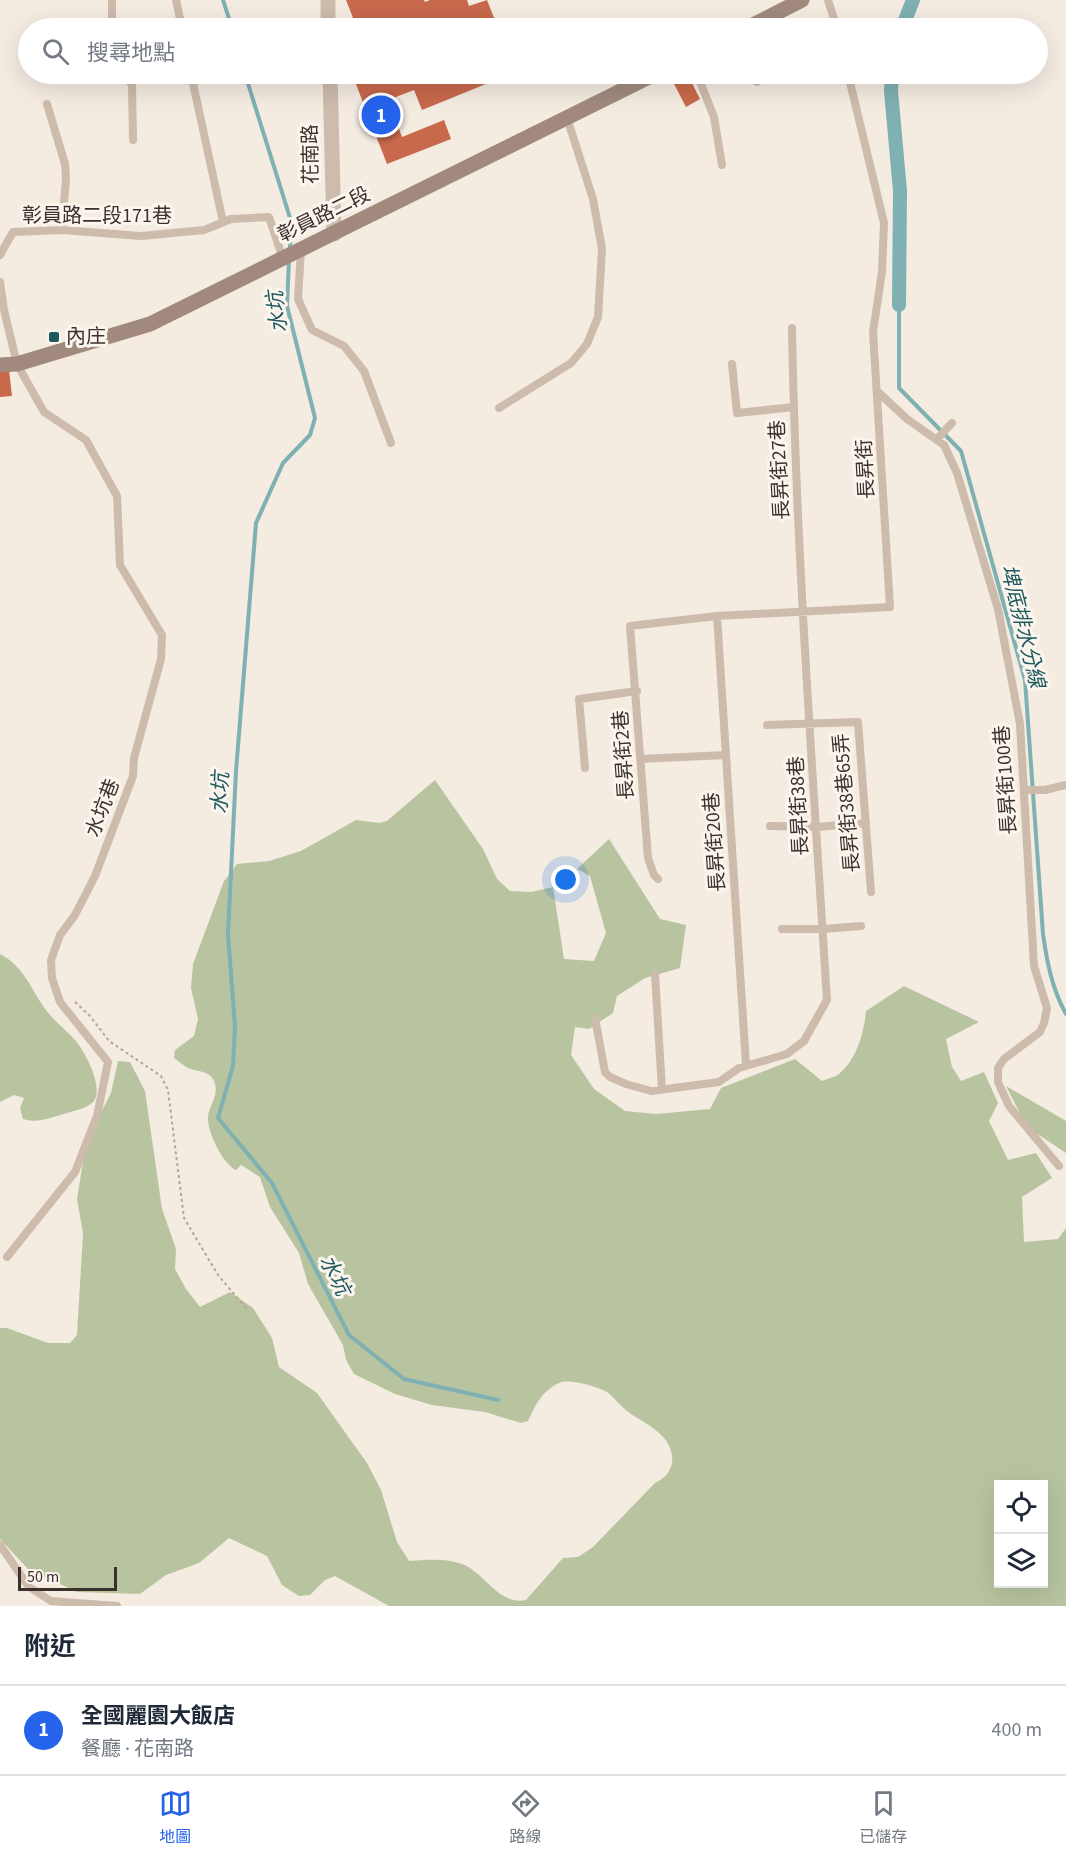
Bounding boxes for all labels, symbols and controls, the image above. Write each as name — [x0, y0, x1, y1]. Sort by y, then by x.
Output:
search box — [18, 18, 1048, 84]
icon: search — [39, 35, 72, 68]
text: 搜尋地點 — [87, 37, 175, 69]
pin: 1 — [362, 92, 400, 138]
street label: 花南路 — [296, 124, 326, 184]
street label: 彰員路二段 — [273, 180, 375, 250]
street label: 彰員路二段171巷 — [22, 202, 172, 230]
water label: 水坑 — [259, 286, 294, 335]
place label: 內庄 — [66, 323, 106, 351]
marker: 內庄 — [47, 330, 61, 344]
street label: 長昇街27巷 — [763, 419, 797, 521]
street label: 長昇街 — [850, 438, 882, 500]
water label: 埤底排水分線 — [993, 561, 1053, 693]
street label: 長昇街2巷 — [607, 709, 641, 801]
street label: 長昇街100巷 — [988, 724, 1024, 836]
street label: 長昇街38巷65弄 — [827, 732, 867, 874]
street label: 長昇街38巷 — [782, 755, 816, 857]
water label: 水坑 — [204, 768, 236, 815]
street label: 水坑巷 — [79, 775, 127, 841]
street label: 長昇街20巷 — [698, 791, 732, 893]
your location — [551, 865, 580, 894]
water label: 水坑 — [312, 1249, 359, 1303]
map controls — [994, 1480, 1048, 1588]
button: locate — [994, 1480, 1048, 1534]
button: layers — [994, 1534, 1048, 1588]
scale bar — [18, 1564, 117, 1592]
text: 50 m — [27, 1566, 59, 1588]
text: 附近 — [24, 1628, 76, 1665]
text: 全國麗園大飯店 — [81, 1700, 235, 1732]
text: 1 — [38, 1716, 49, 1744]
text: 400 m — [992, 1716, 1042, 1744]
text: 餐廳 · 花南路 — [81, 1735, 194, 1763]
tab: 地圖 — [159, 1787, 192, 1848]
tab: 路線 — [509, 1787, 542, 1848]
tab: 已儲存 — [859, 1787, 907, 1848]

